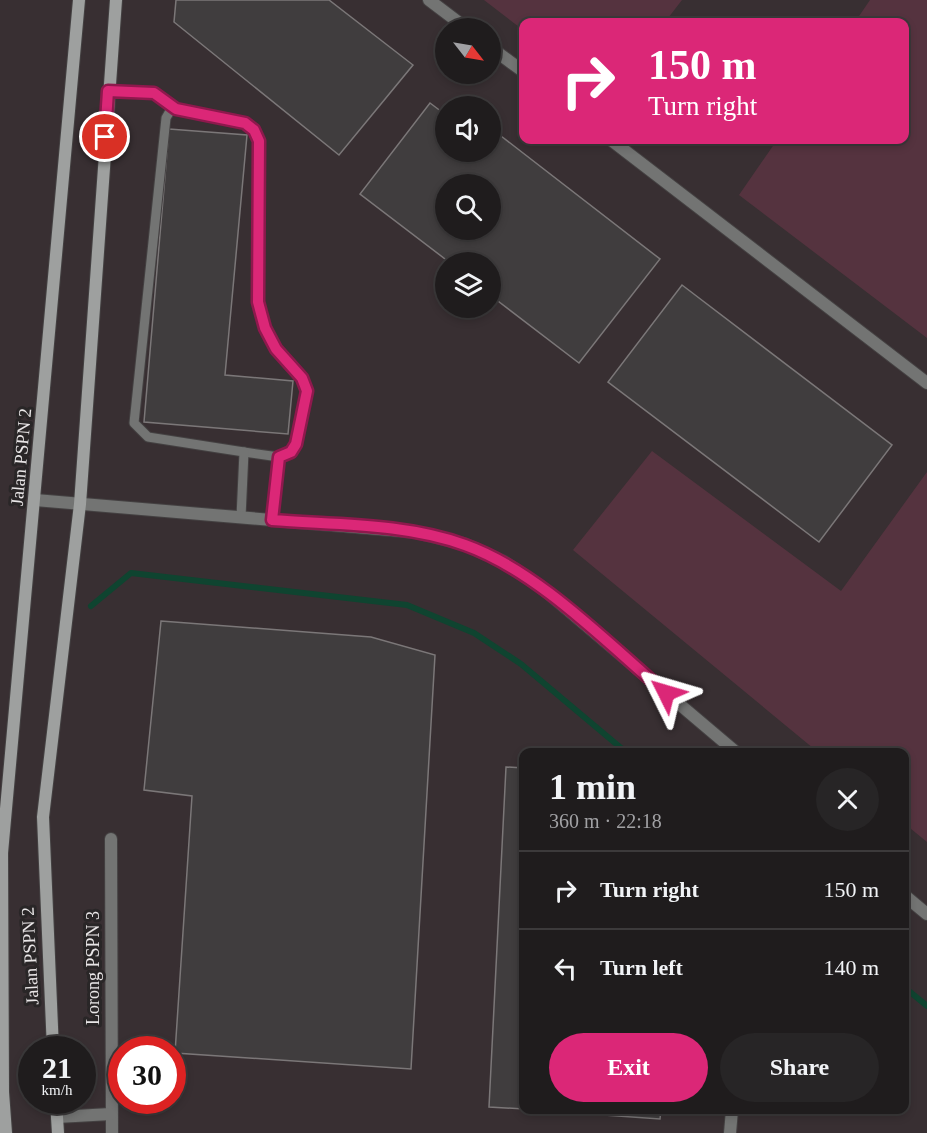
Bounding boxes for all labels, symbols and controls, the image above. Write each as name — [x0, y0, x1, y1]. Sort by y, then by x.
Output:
north arrow — [435, 18, 501, 84]
map controls — [435, 18, 501, 318]
icon: right — [549, 42, 627, 120]
text: 150 m — [648, 42, 757, 88]
text: Turn right — [648, 91, 757, 121]
button: sound — [435, 96, 501, 162]
pin — [79, 111, 130, 162]
icon: arrive — [88, 120, 121, 153]
button: search — [435, 174, 501, 240]
button: layers — [435, 252, 501, 318]
street label: Jalan PSPN 2 — [7, 407, 35, 507]
position arrow — [634, 661, 698, 725]
text: 1 min — [549, 767, 636, 807]
button: close — [816, 768, 879, 831]
text: 360 m · 22:18 — [549, 810, 662, 832]
icon: right — [549, 874, 582, 907]
text: Turn right — [600, 877, 699, 902]
text: 150 m — [823, 877, 879, 902]
street label: Jalan PSPN 2 — [17, 907, 43, 1005]
street label: Lorong PSPN 3 — [83, 911, 103, 1025]
icon: left — [549, 952, 582, 985]
text: Turn left — [600, 955, 683, 980]
text: 140 m — [823, 955, 879, 980]
button: Exit — [549, 1033, 708, 1102]
button: Share — [720, 1033, 879, 1102]
speed limit sign: 30 — [108, 1036, 186, 1114]
text: 21 — [42, 1051, 72, 1084]
text: km/h — [42, 1082, 72, 1098]

